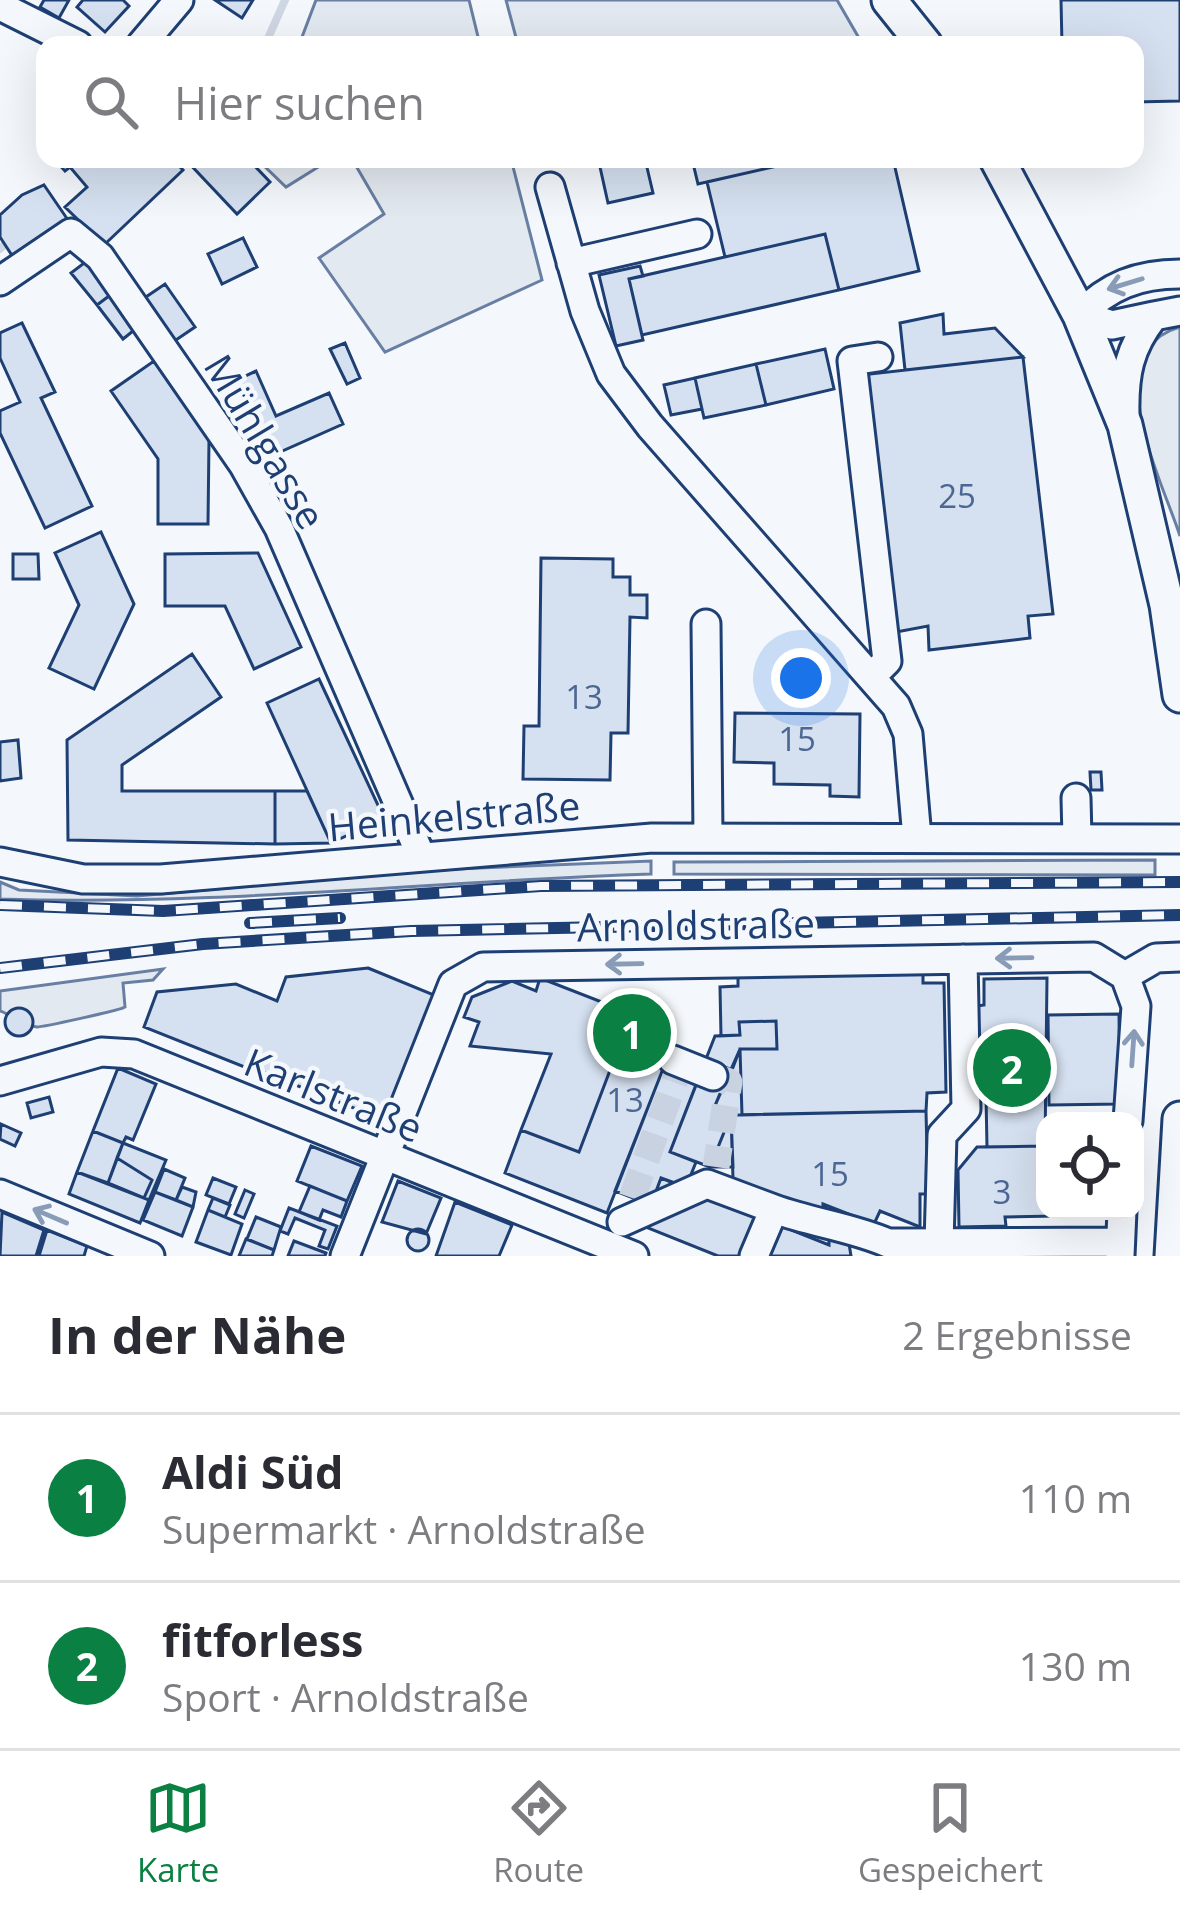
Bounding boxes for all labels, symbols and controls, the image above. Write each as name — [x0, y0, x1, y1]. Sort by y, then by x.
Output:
search box — [36, 36, 1144, 168]
icon: search — [78, 69, 144, 135]
text: Hier suchen — [174, 72, 425, 133]
one-way arrow — [1107, 274, 1145, 296]
street label: Mühlgasse — [193, 344, 339, 538]
house number: 25 — [938, 473, 976, 518]
your location — [771, 648, 831, 708]
house number: 13 — [565, 674, 603, 719]
house number: 15 — [778, 716, 816, 761]
street label: Heinkelstraße — [326, 778, 582, 852]
street label: Arnoldstraße — [577, 895, 815, 953]
one-way arrow — [995, 947, 1034, 969]
one-way arrow — [605, 953, 644, 975]
pin: 1 — [593, 988, 671, 1078]
pin: 2 — [973, 1023, 1051, 1113]
one-way arrow — [1122, 1029, 1145, 1068]
street label: Karlstraße — [237, 1034, 431, 1154]
house number: 13 — [606, 1077, 644, 1122]
map controls — [1036, 1112, 1144, 1220]
button: locate — [1036, 1112, 1144, 1220]
house number: 15 — [811, 1151, 849, 1196]
house number: 3 — [993, 1169, 1011, 1214]
one-way arrow — [33, 1204, 70, 1225]
text: In der Nähe — [48, 1299, 346, 1369]
text: 2 Ergebnisse — [902, 1308, 1132, 1361]
text: Aldi Süd — [162, 1441, 344, 1502]
text: 1 — [76, 1471, 98, 1524]
text: 110 m — [1019, 1471, 1132, 1524]
text: Supermarkt · Arnoldstraße — [162, 1502, 646, 1555]
text: fitforless — [162, 1609, 363, 1670]
text: 2 — [76, 1639, 98, 1692]
text: 130 m — [1019, 1639, 1132, 1692]
text: Sport · Arnoldstraße — [162, 1670, 529, 1723]
tab: Karte — [137, 1775, 219, 1892]
tab: Route — [493, 1775, 584, 1892]
tab: Gespeichert — [858, 1775, 1043, 1892]

